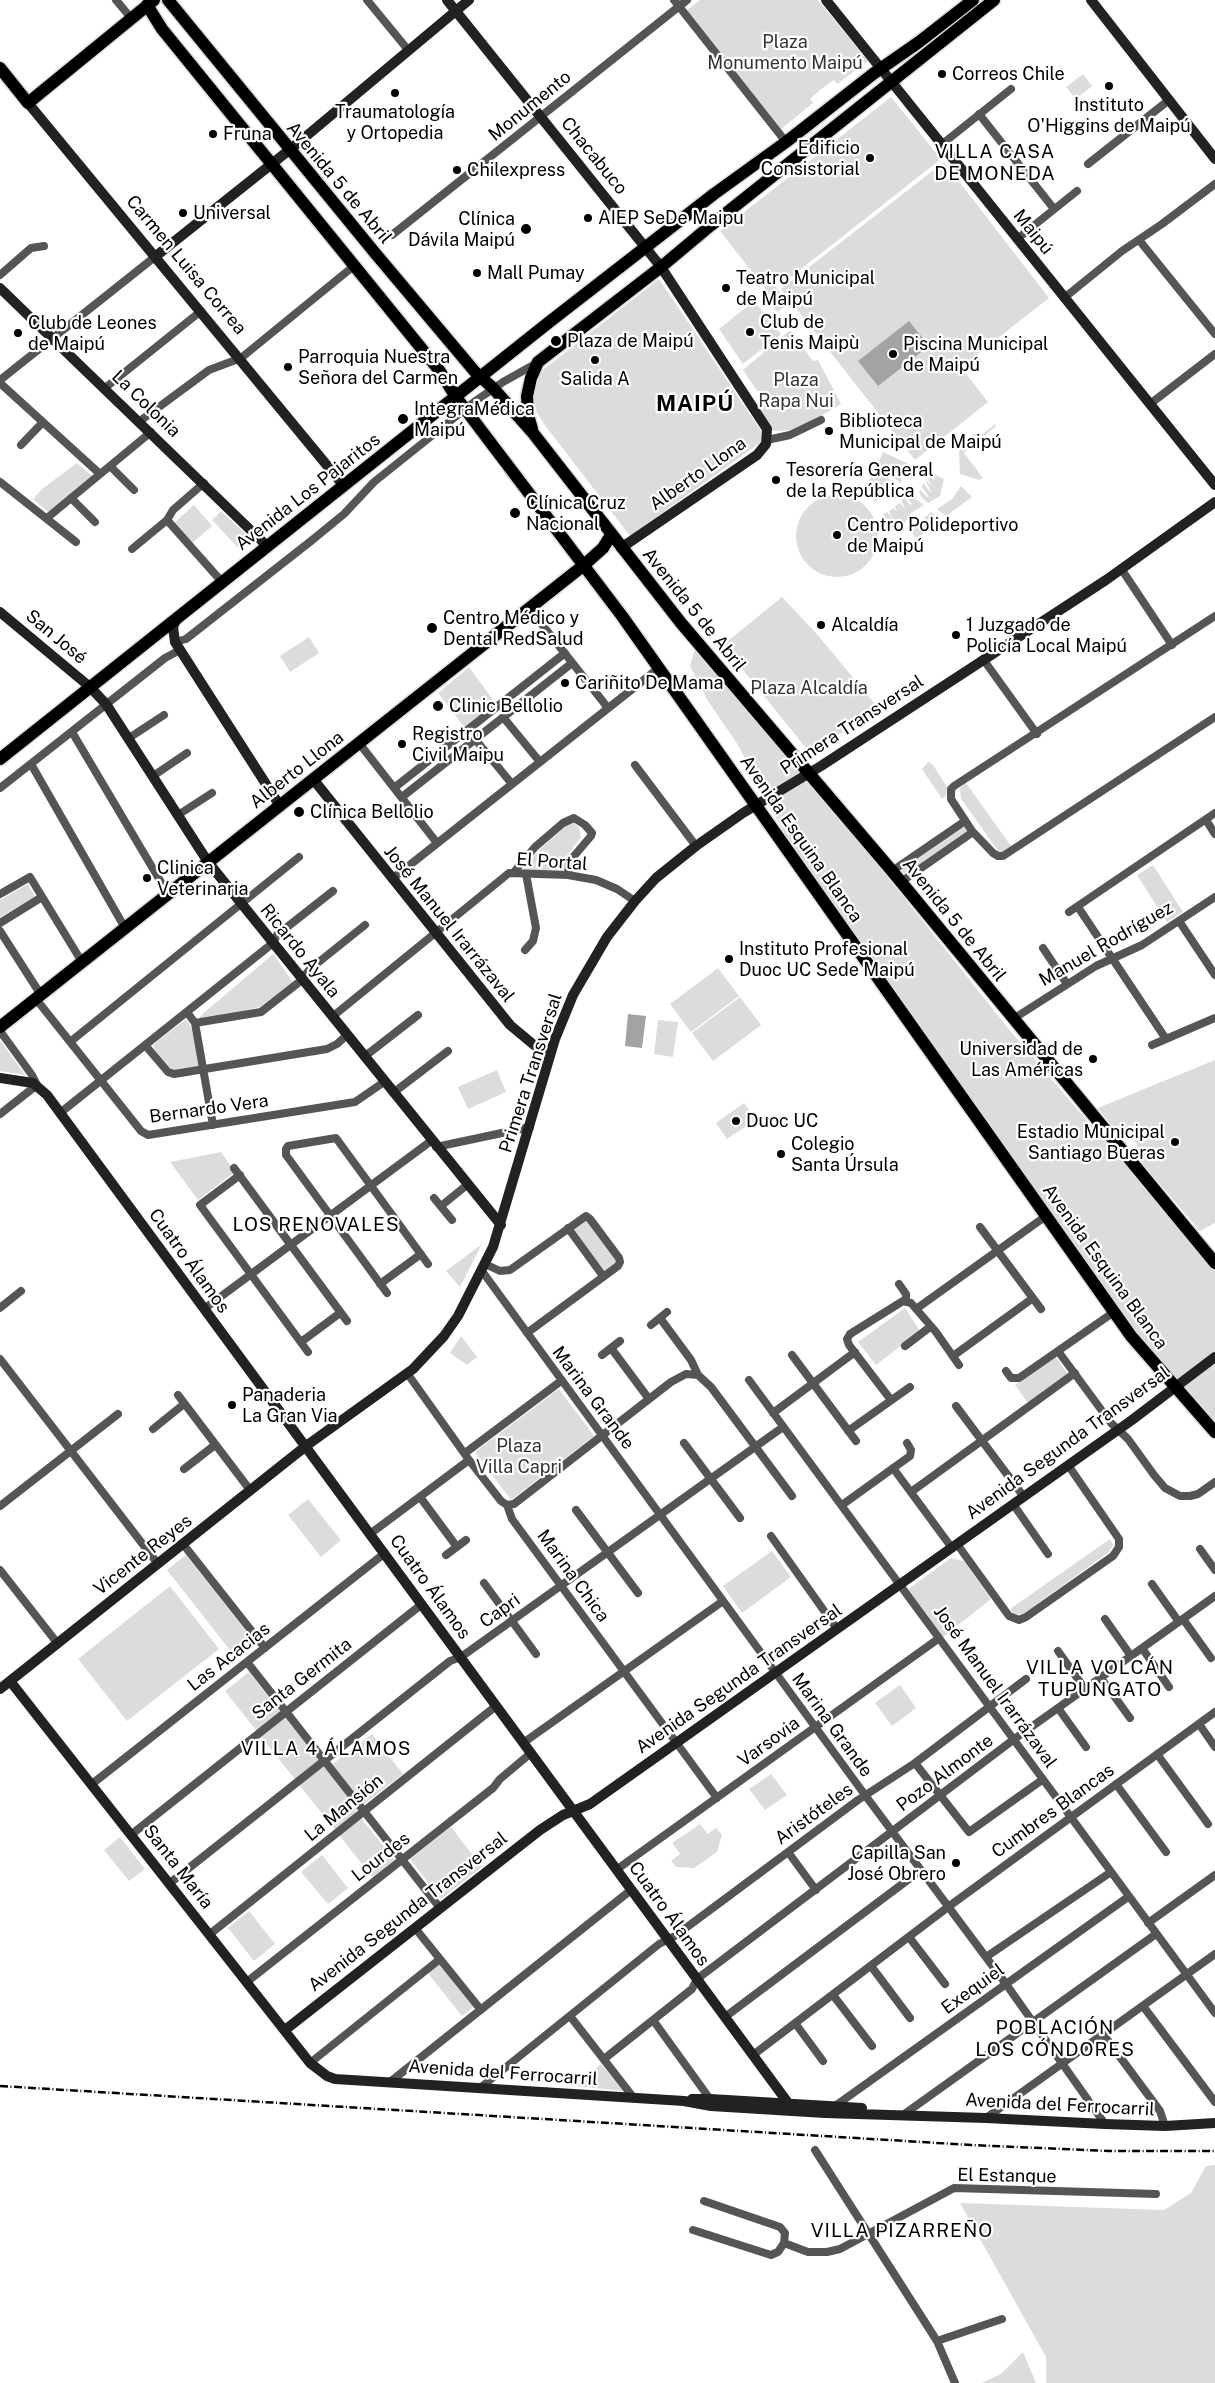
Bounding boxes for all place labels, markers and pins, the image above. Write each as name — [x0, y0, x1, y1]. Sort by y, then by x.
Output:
place label: Correos Chile — [952, 63, 1065, 85]
marker: Correos Chile — [936, 68, 948, 80]
marker: Instituto O'Higgins de Maipú — [1103, 80, 1115, 92]
marker: Traumatología y Ortopedia — [389, 87, 401, 99]
place label: Instituto O'Higgins de Maipú — [1027, 94, 1191, 136]
place label: Traumatología y Ortopedia — [335, 101, 455, 144]
place label: Fruna — [223, 123, 272, 145]
marker: Fruna — [207, 128, 219, 140]
place label: Edificio Consistorial — [761, 137, 860, 180]
marker: Edificio Consistorial — [864, 152, 876, 164]
place label: Chilexpress — [467, 159, 565, 181]
marker: Chilexpress — [451, 164, 463, 176]
place label: Universal — [193, 202, 271, 224]
marker: Universal — [177, 207, 189, 219]
place label: AIEP SeDe Maipu — [598, 207, 744, 229]
place label: Clínica Dávila Maipú — [408, 208, 515, 250]
marker: AIEP SeDe Maipu — [582, 212, 594, 224]
marker: Clínica Dávila Maipú — [519, 222, 533, 236]
place label: Mall Pumay — [487, 262, 585, 284]
marker: Mall Pumay — [471, 267, 483, 279]
place label: Teatro Municipal de Maipú — [736, 267, 875, 310]
marker: Teatro Municipal de Maipú — [720, 282, 732, 294]
place label: Club de Tenis Maipù — [760, 311, 859, 354]
place label: Club de Leones de Maipú — [28, 312, 157, 354]
marker: Club de Tenis Maipù — [744, 326, 756, 338]
marker: Club de Leones de Maipú — [12, 327, 24, 339]
place label: Plaza de Maipú — [567, 330, 694, 352]
place label: Piscina Municipal de Maipú — [903, 333, 1049, 376]
marker: Plaza de Maipú — [549, 334, 563, 348]
place label: Parroquia Nuestra Señora del Carmen — [298, 346, 458, 388]
marker: Piscina Municipal de Maipú — [887, 348, 899, 360]
marker: Salida A — [589, 354, 601, 366]
marker: Parroquia Nuestra Señora del Carmen — [282, 361, 294, 373]
place label: Salida A — [560, 368, 630, 390]
place label: IntegraMédica Maipú — [414, 398, 535, 440]
place label: Biblioteca Municipal de Maipú — [839, 410, 1002, 452]
marker: IntegraMédica Maipú — [396, 412, 410, 426]
marker: Biblioteca Municipal de Maipú — [823, 425, 835, 437]
place label: Tesorería General de la República — [786, 459, 934, 502]
marker: Tesorería General de la República — [770, 474, 782, 486]
place label: Clínica Cruz Nacional — [526, 492, 626, 534]
marker: Clínica Cruz Nacional — [508, 506, 522, 520]
place label: Centro Polideportivo de Maipú — [847, 514, 1018, 556]
marker: Centro Polideportivo de Maipú — [831, 529, 843, 541]
place label: Centro Médico y Dental RedSalud — [443, 607, 584, 650]
place label: Alcaldía — [831, 614, 899, 636]
place label: 1 Juzgado de Policía Local Maipú — [966, 614, 1127, 656]
marker: Alcaldía — [815, 619, 827, 631]
marker: Centro Médico y Dental RedSalud — [425, 621, 439, 635]
marker: 1 Juzgado de Policía Local Maipú — [950, 629, 962, 641]
place label: Cariñito De Mama — [575, 672, 723, 694]
marker: Cariñito De Mama — [559, 677, 571, 689]
place label: Clinic Bellolio — [449, 695, 563, 717]
marker: Clinic Bellolio — [431, 699, 445, 713]
place label: Registro Civil Maipu — [412, 723, 504, 766]
marker: Registro Civil Maipu — [396, 738, 408, 750]
place label: Clínica Bellolio — [310, 801, 434, 823]
marker: Clínica Bellolio — [292, 805, 306, 819]
place label: Clinica Veterinaria — [157, 857, 248, 900]
marker: Clinica Veterinaria — [141, 872, 153, 884]
place label: Instituto Profesional Duoc UC Sede Maipú — [739, 938, 915, 981]
marker: Instituto Profesional Duoc UC Sede Maipú — [723, 953, 735, 965]
place label: Universidad de Las Américas — [959, 1038, 1083, 1080]
marker: Universidad de Las Américas — [1087, 1053, 1099, 1065]
place label: Duoc UC — [746, 1110, 818, 1132]
marker: Duoc UC — [730, 1115, 742, 1127]
place label: Estadio Municipal Santiago Bueras — [1017, 1121, 1165, 1164]
place label: Colegio Santa Úrsula — [791, 1133, 899, 1176]
marker: Estadio Municipal Santiago Bueras — [1169, 1136, 1181, 1148]
marker: Colegio Santa Úrsula — [775, 1148, 787, 1160]
place label: Panaderia La Gran Via — [242, 1384, 338, 1426]
marker: Panaderia La Gran Via — [226, 1399, 238, 1411]
place label: Capilla San José Obrero — [847, 1842, 946, 1885]
marker: Capilla San José Obrero — [950, 1857, 962, 1869]

